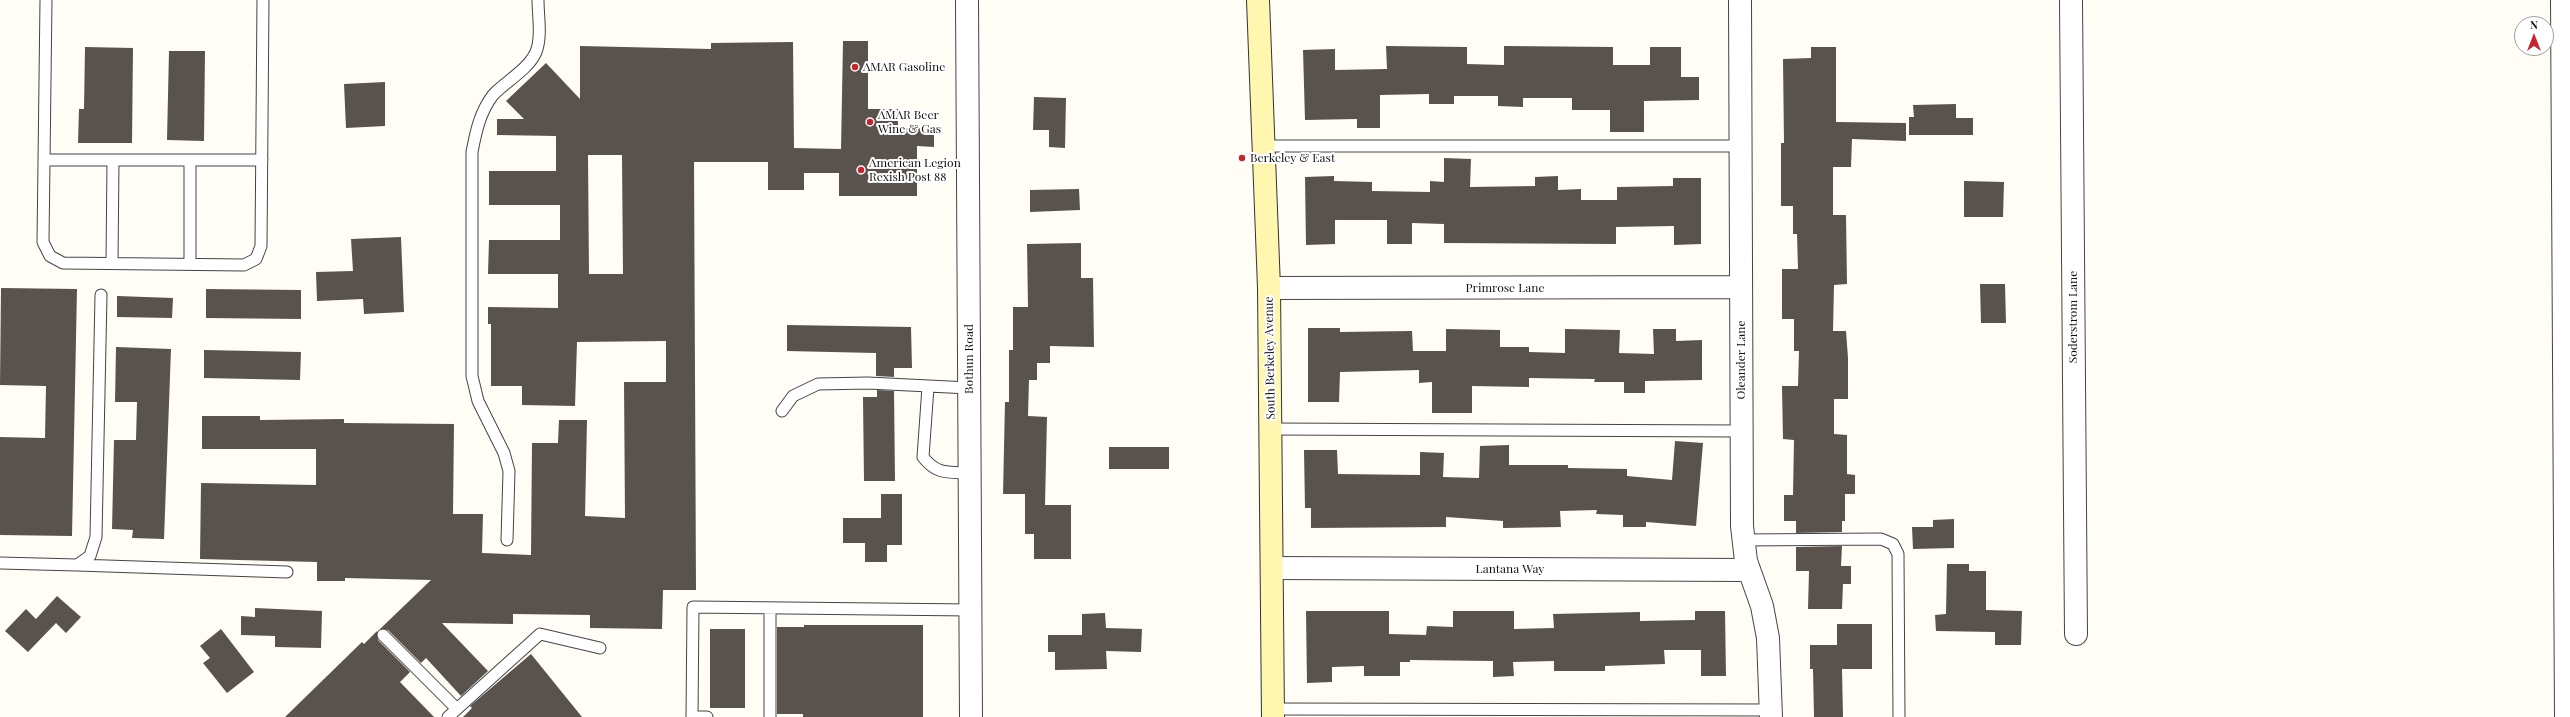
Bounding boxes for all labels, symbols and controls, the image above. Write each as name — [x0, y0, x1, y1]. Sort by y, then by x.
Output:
north arrow — [2514, 16, 2554, 56]
text: N — [2530, 17, 2538, 32]
place label: AMAR Gasoline — [863, 60, 945, 74]
marker: AMAR Gasoline — [850, 62, 860, 72]
place label: AMAR Beer Wine & Gas — [878, 108, 941, 136]
marker: AMAR Beer Wine & Gas — [865, 117, 875, 127]
place label: Berkeley & East — [1250, 151, 1335, 165]
marker: Berkeley & East — [1237, 153, 1247, 163]
place label: American Legion Rexish Post 88 — [869, 156, 961, 184]
marker: American Legion Rexish Post 88 — [856, 165, 866, 175]
street label: Soderstrom Lane — [2066, 271, 2080, 363]
street label: Primrose Lane — [1466, 281, 1544, 295]
street label: South Berkeley Avenue — [1262, 296, 1278, 420]
street label: Oleander Lane — [1734, 321, 1748, 399]
street label: Bothun Road — [962, 324, 976, 394]
street label: Lantana Way — [1476, 562, 1544, 576]

